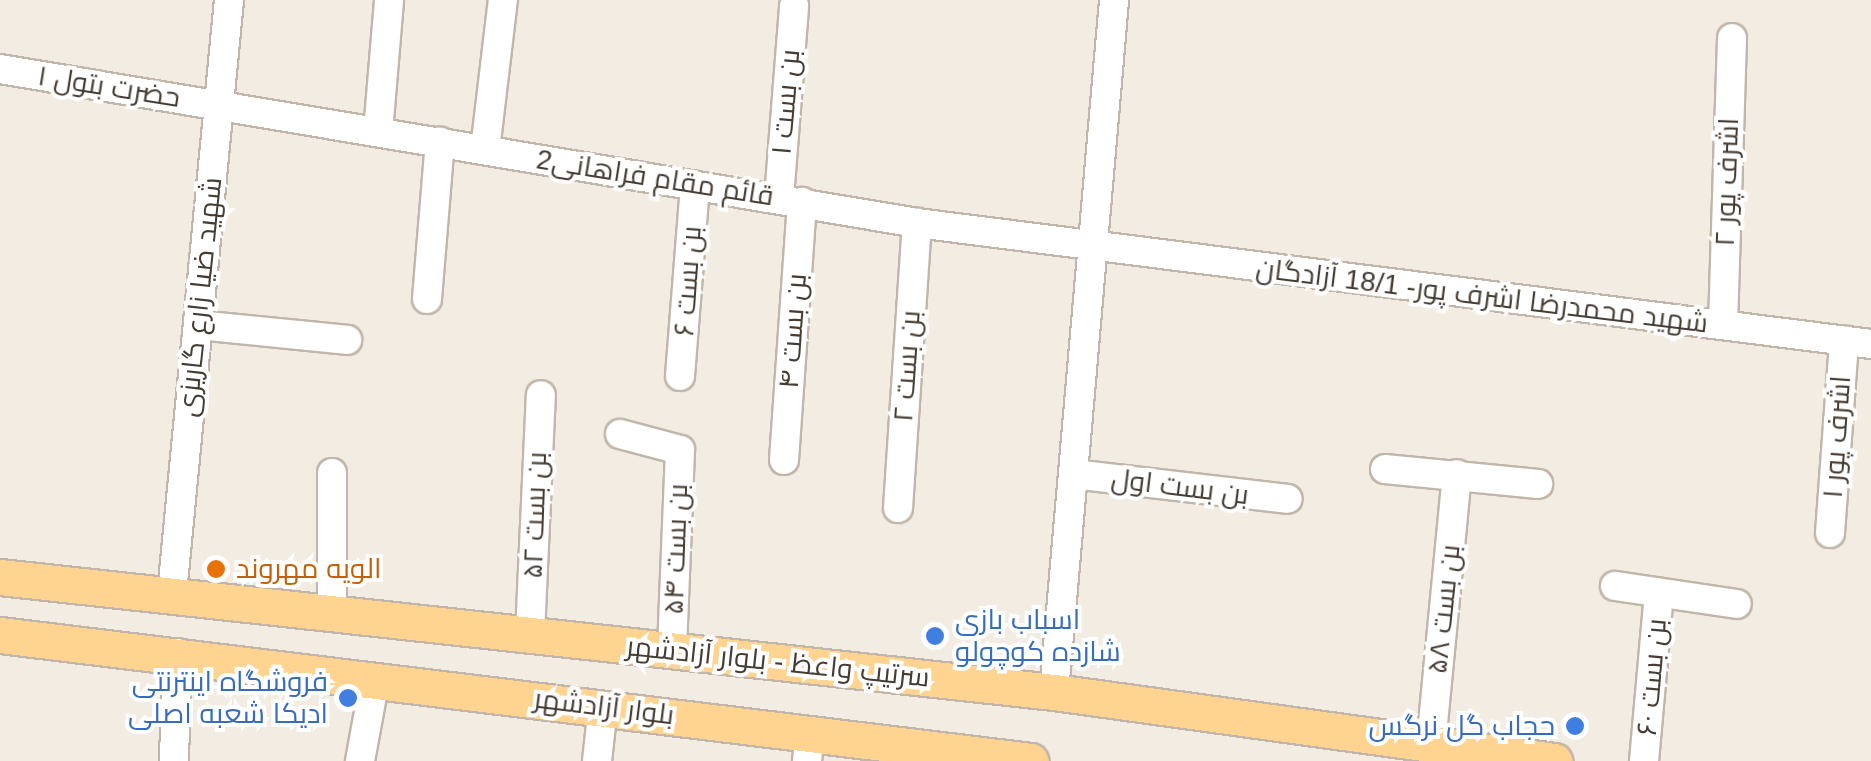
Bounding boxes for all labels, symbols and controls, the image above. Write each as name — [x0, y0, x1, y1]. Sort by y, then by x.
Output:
street label: بن بست ۱ — [765, 48, 807, 156]
street label: حضرت بتول ۱ — [35, 59, 183, 115]
street label: ۲ اشرف پور — [1708, 117, 1746, 247]
street label: 2قائم مقام فراهانی — [534, 143, 776, 213]
street label: شهید ضیا زارع گاریزی — [171, 175, 229, 419]
street label: بن بست ۶ — [667, 225, 709, 337]
street label: شهید محمدرضا اشرف پور- 18/1 آزادگان — [1254, 252, 1710, 340]
street label: بن بست ۴ — [772, 272, 814, 390]
street label: بن بست ۲ — [886, 309, 928, 423]
street label: ۱ اشرف پور — [1816, 375, 1858, 499]
street label: بن بست ۵۲ — [516, 451, 554, 579]
street label: بن بست اول — [1109, 462, 1251, 512]
street label: بن بست ۵۴ — [657, 483, 695, 615]
street label: بن بست ۵۸ — [1421, 543, 1467, 675]
place label: الویه مهروند — [236, 552, 381, 586]
marker: الویه مهروند — [205, 558, 227, 580]
place label: اسباب بازی شازده کوچولو — [955, 603, 1121, 669]
street label: بن بست ۶۰ — [1630, 617, 1674, 737]
marker: اسباب بازی شازده کوچولو — [924, 625, 946, 647]
street label: سرتیپ واعظ - بلوار آزادشهر — [625, 629, 931, 695]
place label: فروشگاه اینترنتی ادیکا شعبه اصلی — [128, 665, 328, 731]
street label: بلوار آزادشهر — [532, 682, 676, 732]
marker: فروشگاه اینترنتی ادیکا شعبه اصلی — [337, 687, 359, 709]
place label: حجاب گل نرگس — [1368, 709, 1555, 743]
marker: حجاب گل نرگس — [1564, 715, 1586, 737]

